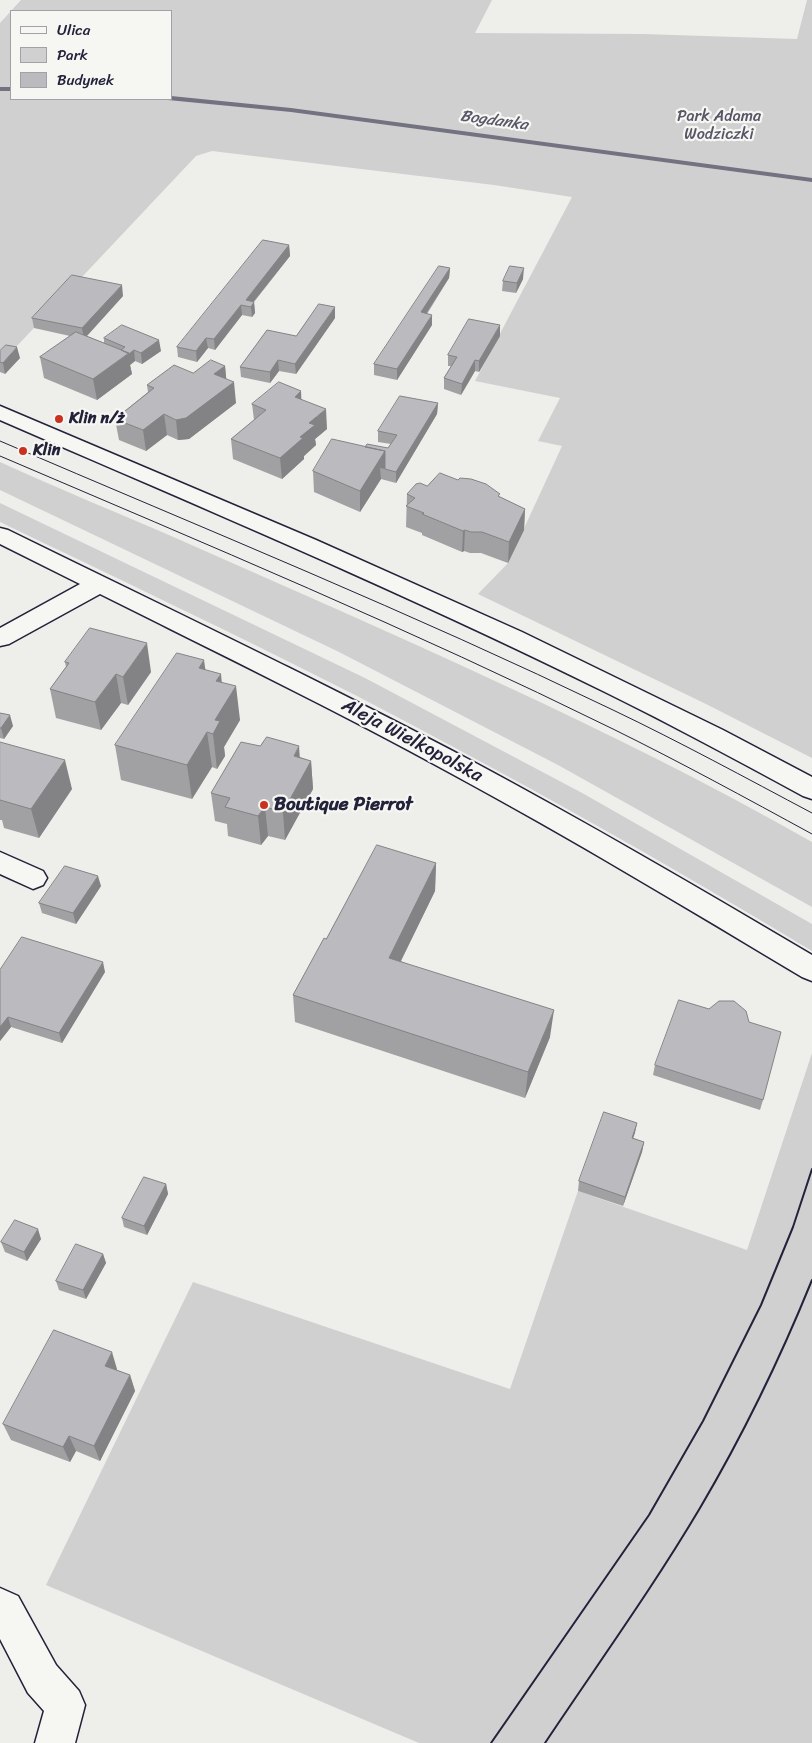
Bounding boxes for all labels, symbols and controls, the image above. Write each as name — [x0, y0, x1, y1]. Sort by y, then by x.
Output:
legend — [10, 10, 172, 100]
text: Ulica — [57, 17, 90, 43]
text: Park — [57, 42, 88, 68]
text: Budynek — [57, 67, 114, 93]
water label: Bogdanka — [459, 107, 529, 135]
park label: Park Adama Wodziczki — [677, 107, 761, 145]
place label: Klin n/ż — [69, 409, 125, 429]
marker: Klin n/ż — [53, 413, 65, 425]
place label: Klin — [33, 441, 60, 461]
marker: Klin — [17, 445, 29, 457]
street label: Aleja Wielkopolska — [338, 694, 486, 788]
place label: Boutique Pierrot — [274, 794, 413, 816]
marker: Boutique Pierrot — [258, 799, 270, 811]

